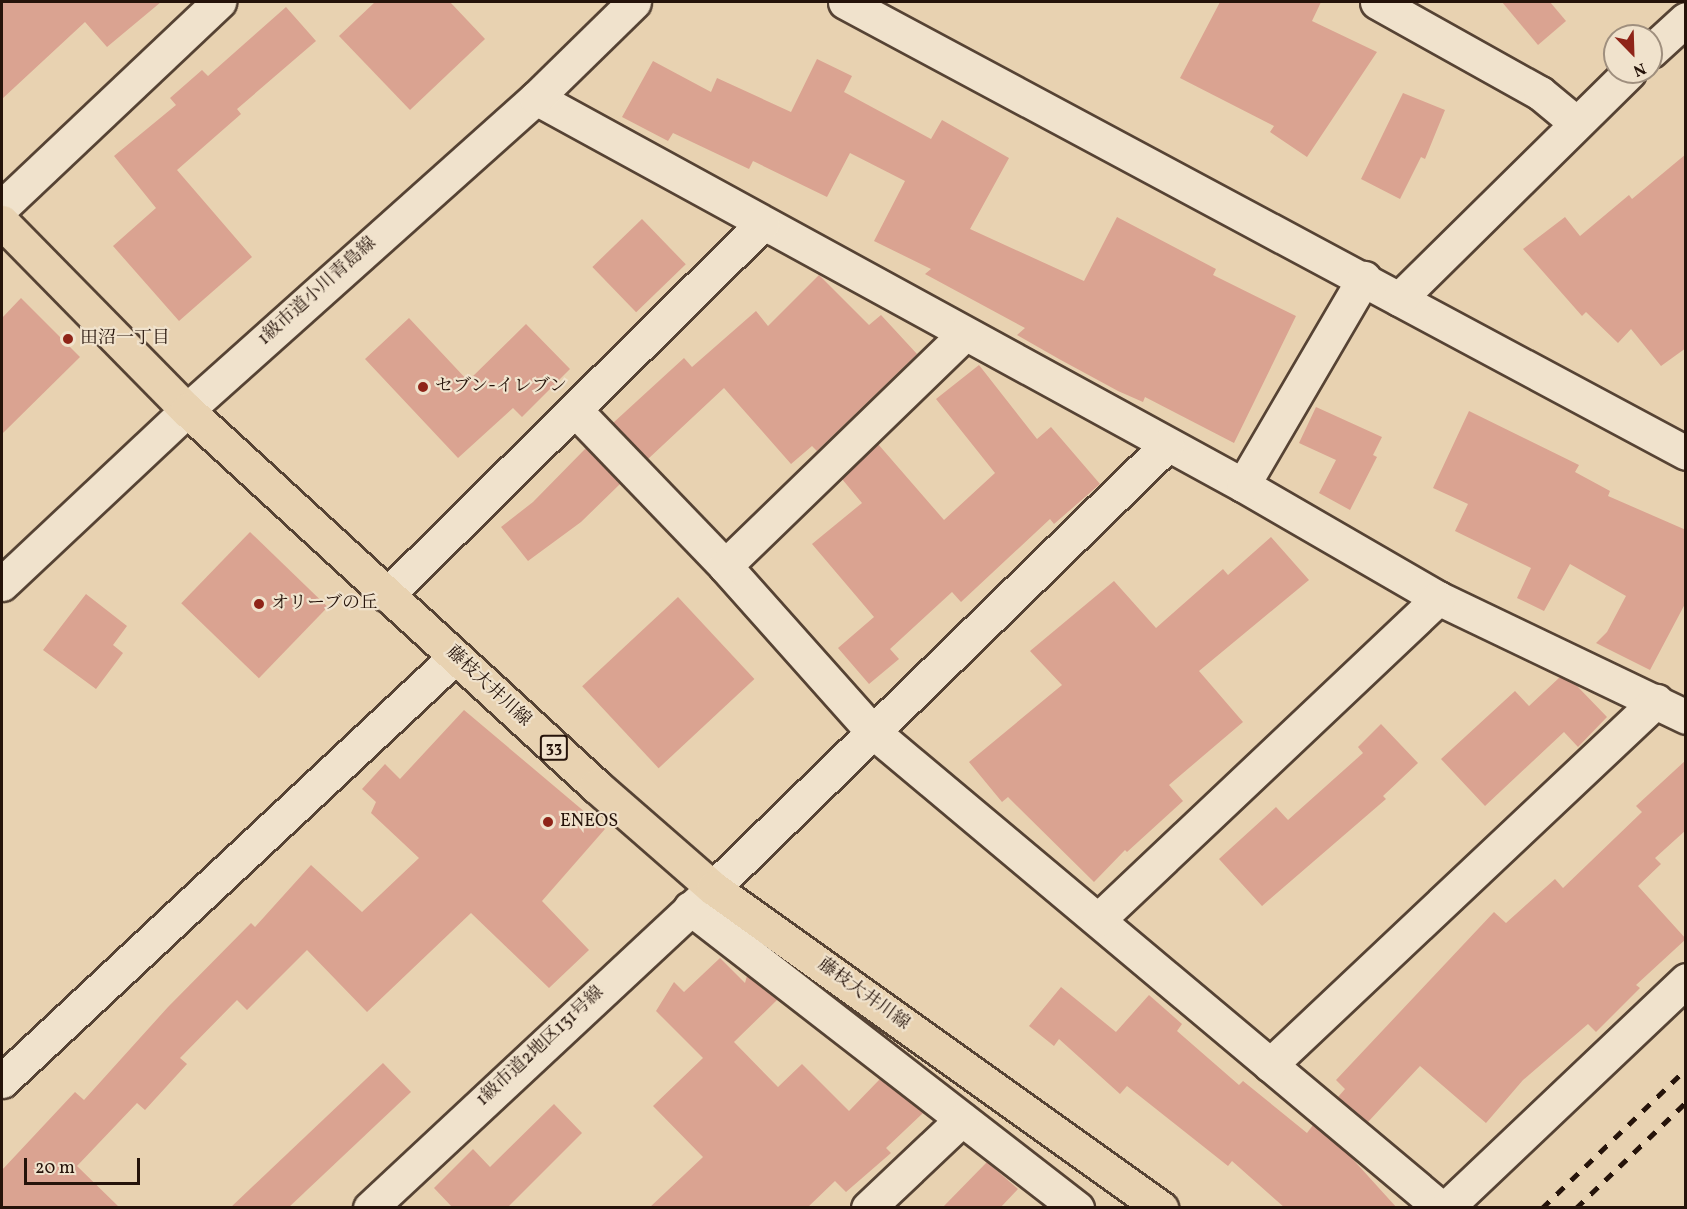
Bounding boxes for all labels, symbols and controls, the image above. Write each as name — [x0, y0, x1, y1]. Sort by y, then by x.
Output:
north arrow — [1603, 24, 1663, 84]
text: N — [1630, 56, 1649, 81]
street label: 1級市道小川青島線 — [255, 233, 381, 351]
place label: 田沼一丁目 — [80, 328, 170, 350]
marker: 田沼一丁目 — [61, 332, 75, 346]
place label: セブン-イレブン — [435, 376, 569, 398]
marker: セブン-イレブン — [416, 380, 430, 394]
place label: オリーブの丘 — [271, 593, 379, 615]
marker: オリーブの丘 — [252, 597, 266, 611]
street label: 藤枝大井川線 — [441, 642, 535, 732]
road number: 33 — [539, 735, 569, 761]
place label: ENEOS — [560, 811, 618, 833]
marker: ENEOS — [541, 815, 555, 829]
street label: 藤枝大井川線 — [813, 955, 913, 1035]
street label: 1級市道2地区131号線 — [473, 983, 609, 1111]
scale bar — [27, 1146, 142, 1184]
text: 20 m — [35, 1156, 75, 1181]

